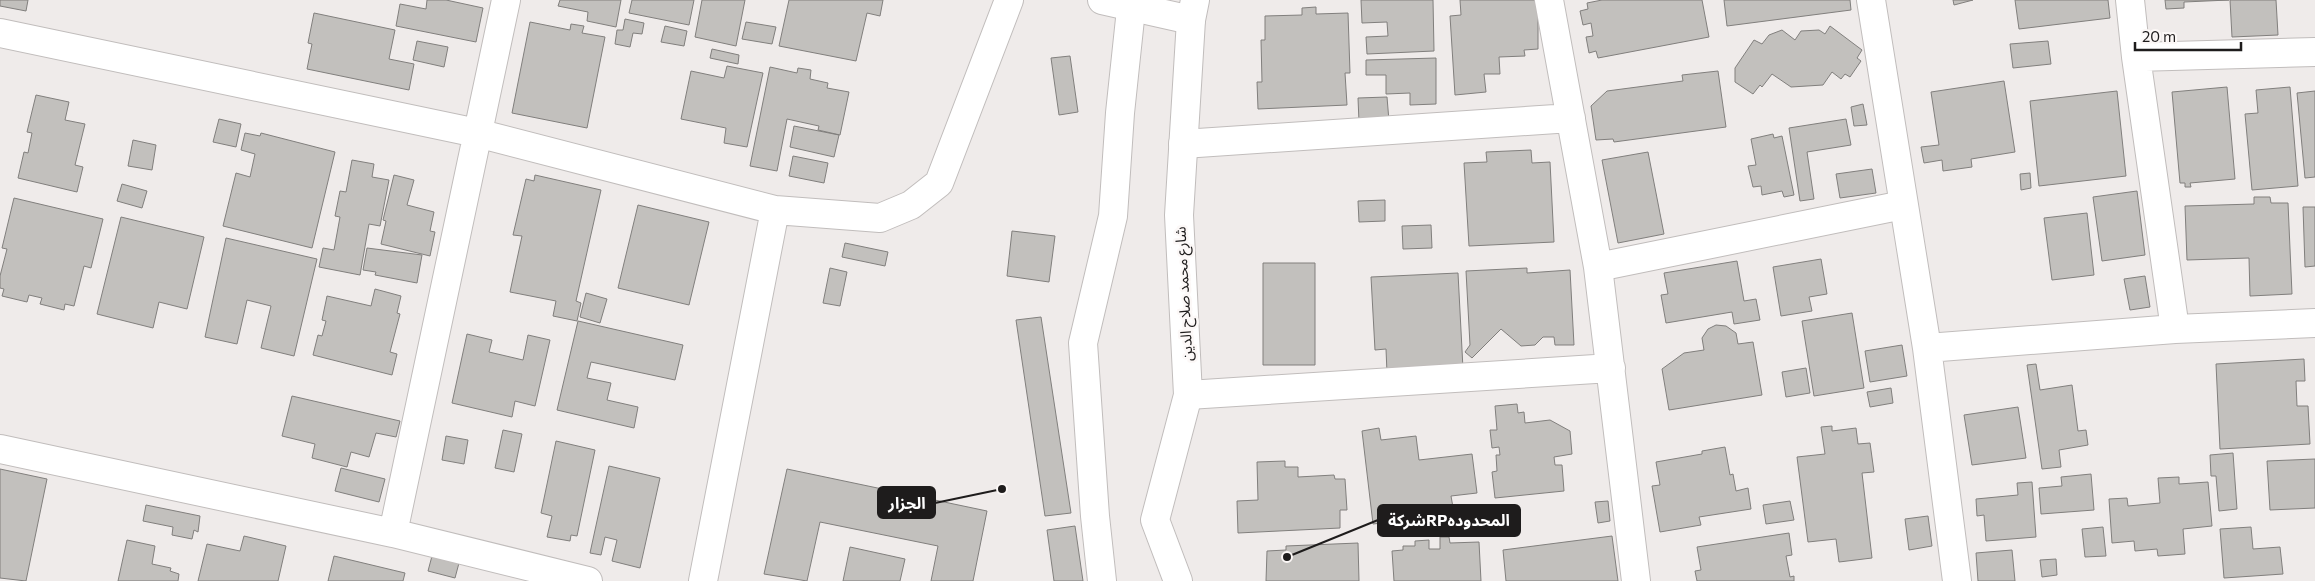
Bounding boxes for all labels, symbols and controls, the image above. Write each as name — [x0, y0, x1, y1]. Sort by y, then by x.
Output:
scale bar — [2135, 20, 2241, 52]
text: 20 m — [2142, 27, 2176, 45]
street label: شارع محمد صلاح الدين — [1170, 226, 1200, 362]
callout: الجزار — [878, 487, 935, 518]
text: الجزار — [887, 493, 926, 513]
callout: شركةRPالمحدوده — [1378, 505, 1520, 536]
text: شركةRPالمحدوده — [1388, 510, 1510, 530]

